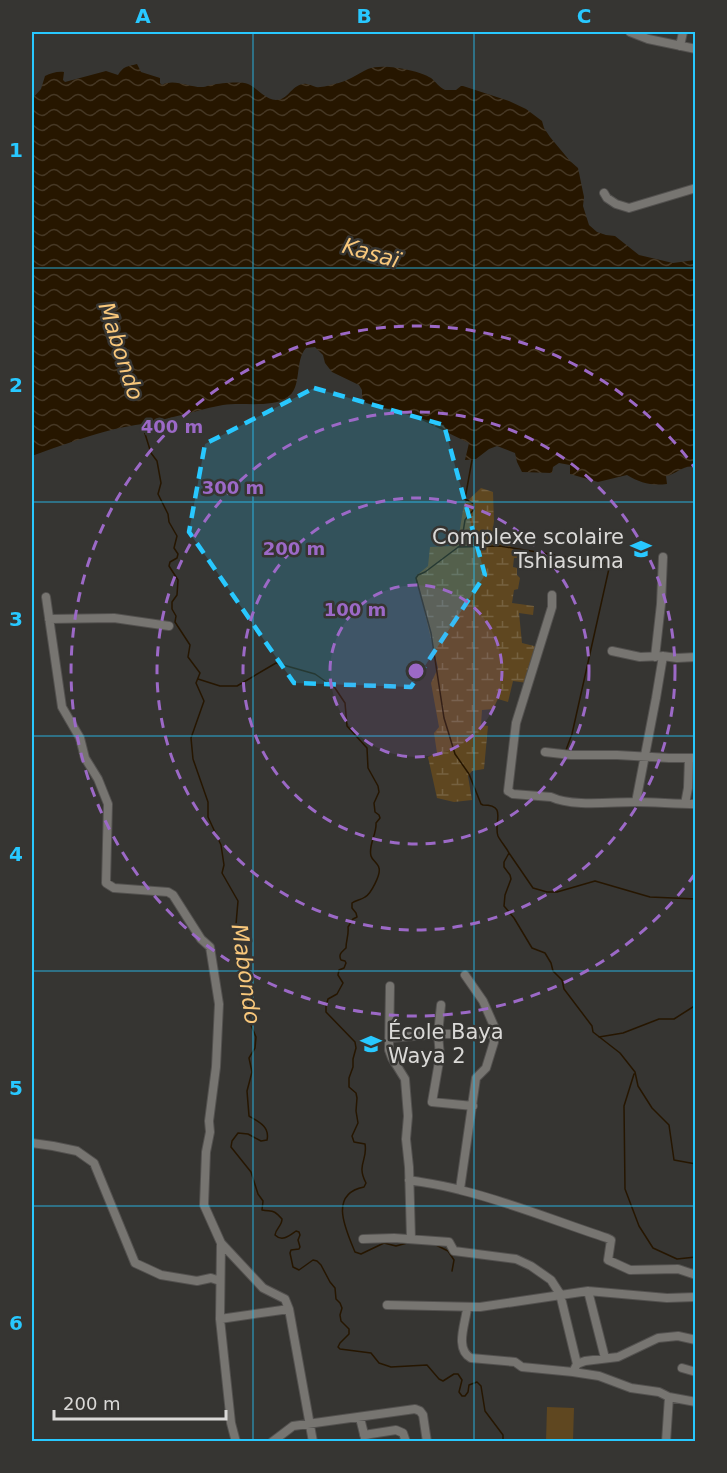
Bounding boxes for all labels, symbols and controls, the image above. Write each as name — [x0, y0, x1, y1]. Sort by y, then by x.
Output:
text: A — [135, 4, 151, 28]
text: B — [356, 4, 372, 28]
text: C — [577, 4, 591, 28]
text: 1 — [9, 138, 23, 162]
water label: Kasaï — [340, 233, 405, 274]
water label: Mabondo — [93, 299, 149, 403]
text: 2 — [9, 373, 23, 397]
text: 400 m — [141, 416, 203, 437]
text: 300 m — [202, 477, 264, 498]
place label: Complexe scolaire Tshiasuma — [432, 525, 624, 573]
school or university icon: Complexe scolaire Tshiasuma — [629, 537, 653, 561]
text: 200 m — [263, 538, 325, 559]
text: 100 m — [324, 599, 386, 620]
text: 3 — [9, 607, 23, 631]
centre of rings — [406, 661, 426, 681]
text: 4 — [9, 842, 23, 866]
water label: Mabondo — [227, 922, 265, 1026]
place label: École Baya Waya 2 — [388, 1019, 504, 1068]
school or university icon: École Baya Waya 2 — [359, 1032, 383, 1056]
text: 5 — [9, 1076, 23, 1100]
text: 6 — [9, 1311, 23, 1335]
scale bar — [54, 1383, 226, 1421]
text: 200 m — [63, 1393, 121, 1414]

